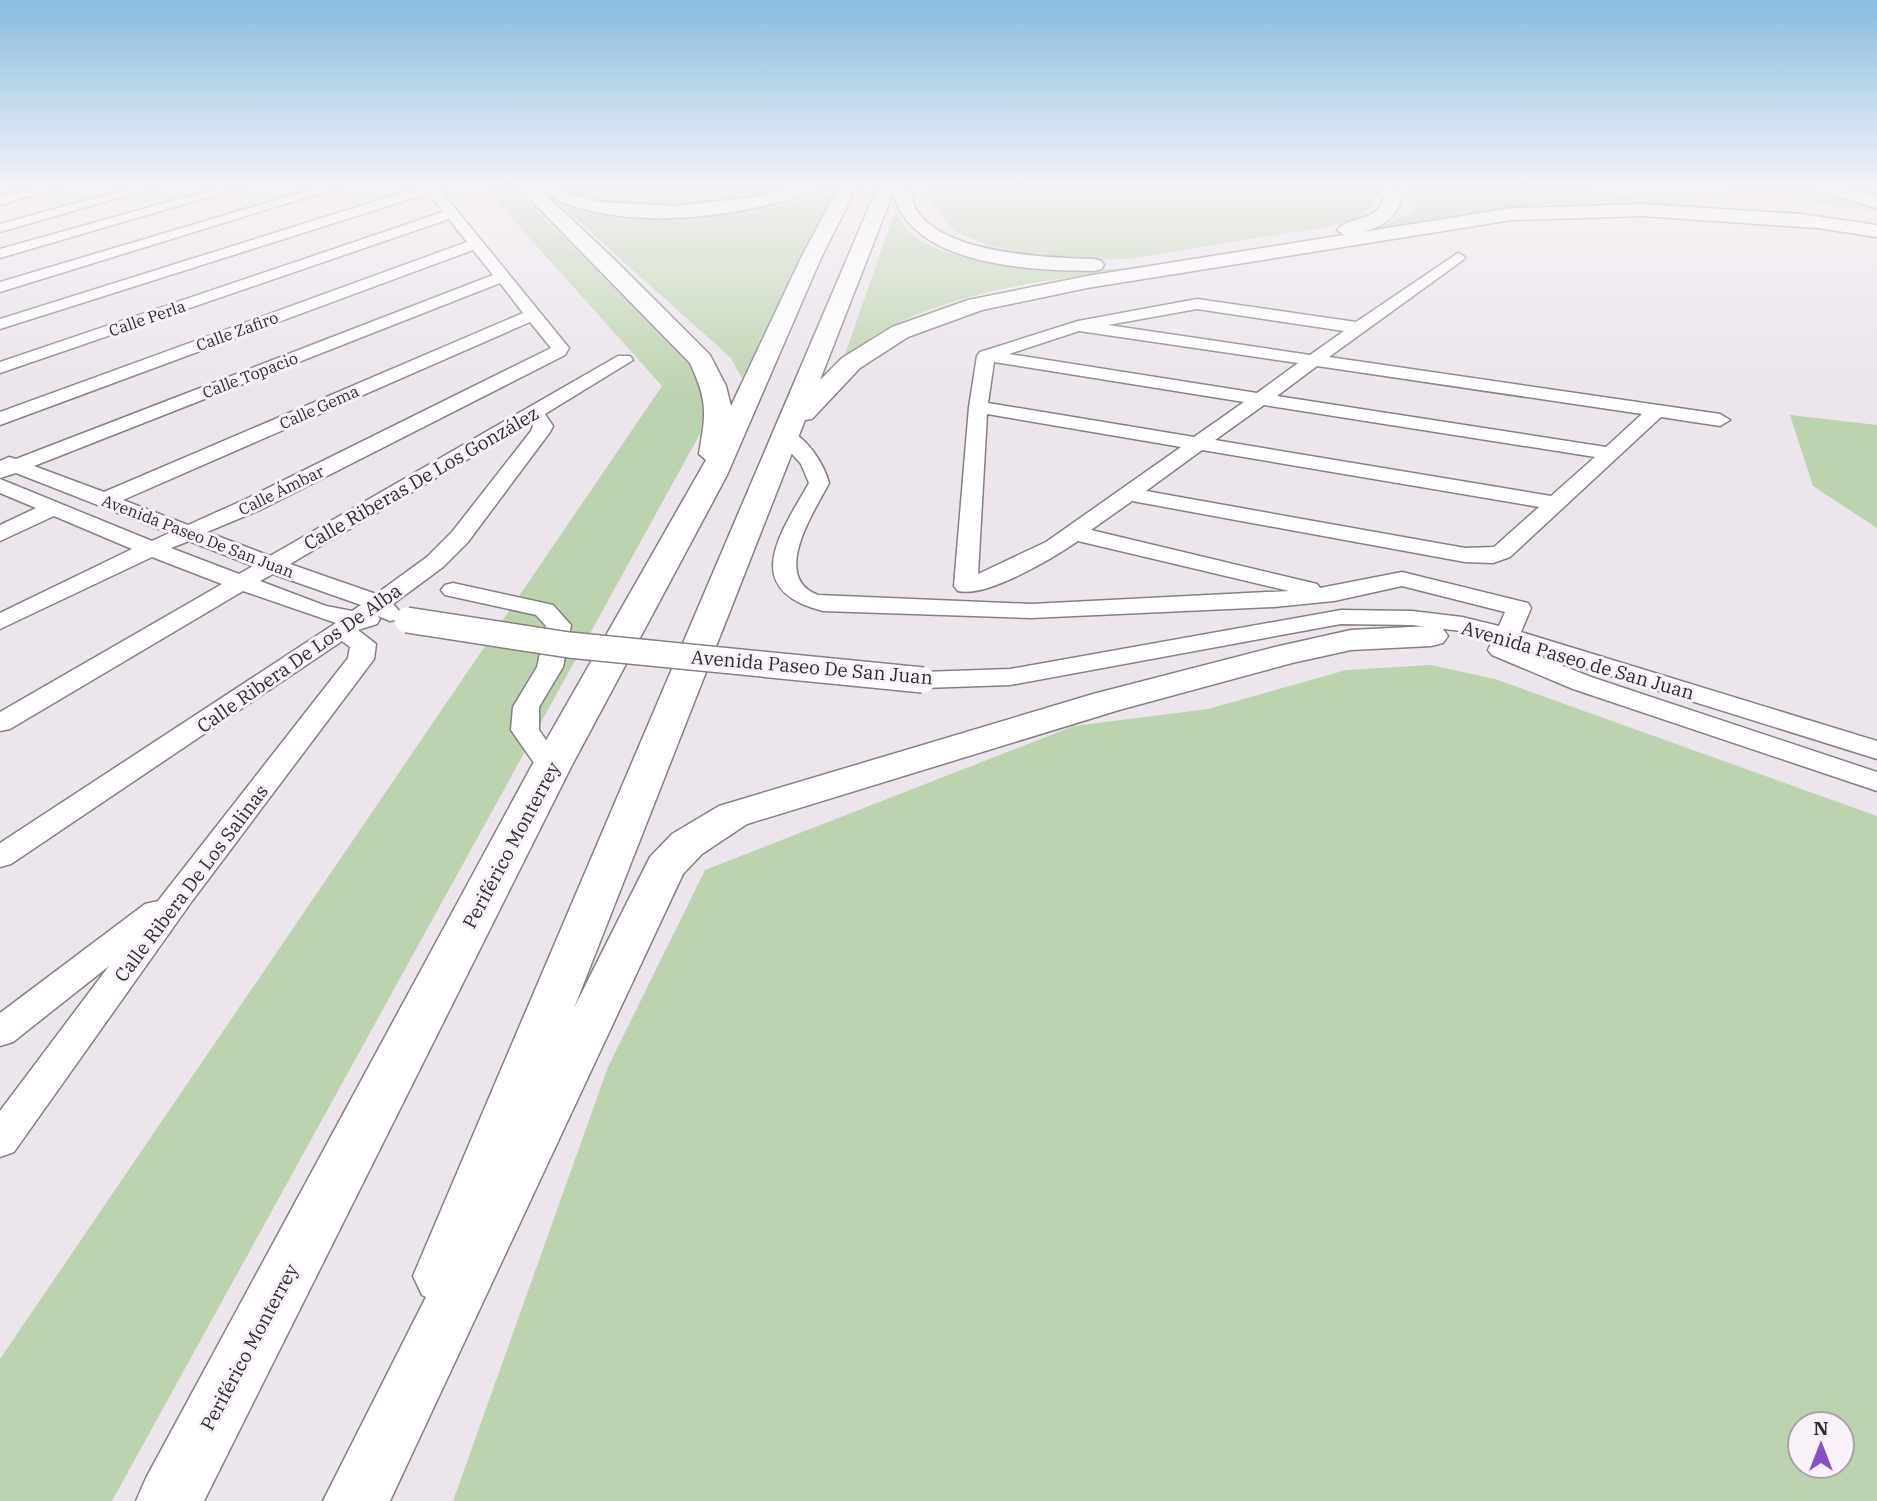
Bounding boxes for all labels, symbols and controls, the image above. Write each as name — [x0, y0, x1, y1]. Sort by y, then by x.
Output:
street label: Calle Perla — [106, 295, 188, 340]
street label: Calle Zafiro — [193, 307, 281, 355]
street label: Calle Topacio — [199, 348, 301, 402]
street label: Calle Gema — [276, 380, 362, 433]
street label: Calle Riberas De Los González — [299, 401, 543, 555]
street label: Calle Ámbar — [235, 460, 327, 519]
street label: Avenida Paseo De San Juan — [99, 490, 297, 582]
street label: Calle Ribera De Los De Alba — [192, 578, 406, 738]
street label: Avenida Paseo de San Juan — [1459, 615, 1697, 705]
street label: Avenida Paseo De San Juan — [690, 644, 934, 690]
street label: Periférico Monterrey — [457, 757, 565, 932]
street label: Calle Ribera De Los Salinas — [109, 780, 273, 986]
street label: Periférico Monterrey — [195, 1259, 303, 1434]
north arrow — [1786, 1410, 1856, 1480]
text: N — [1813, 1416, 1829, 1440]

